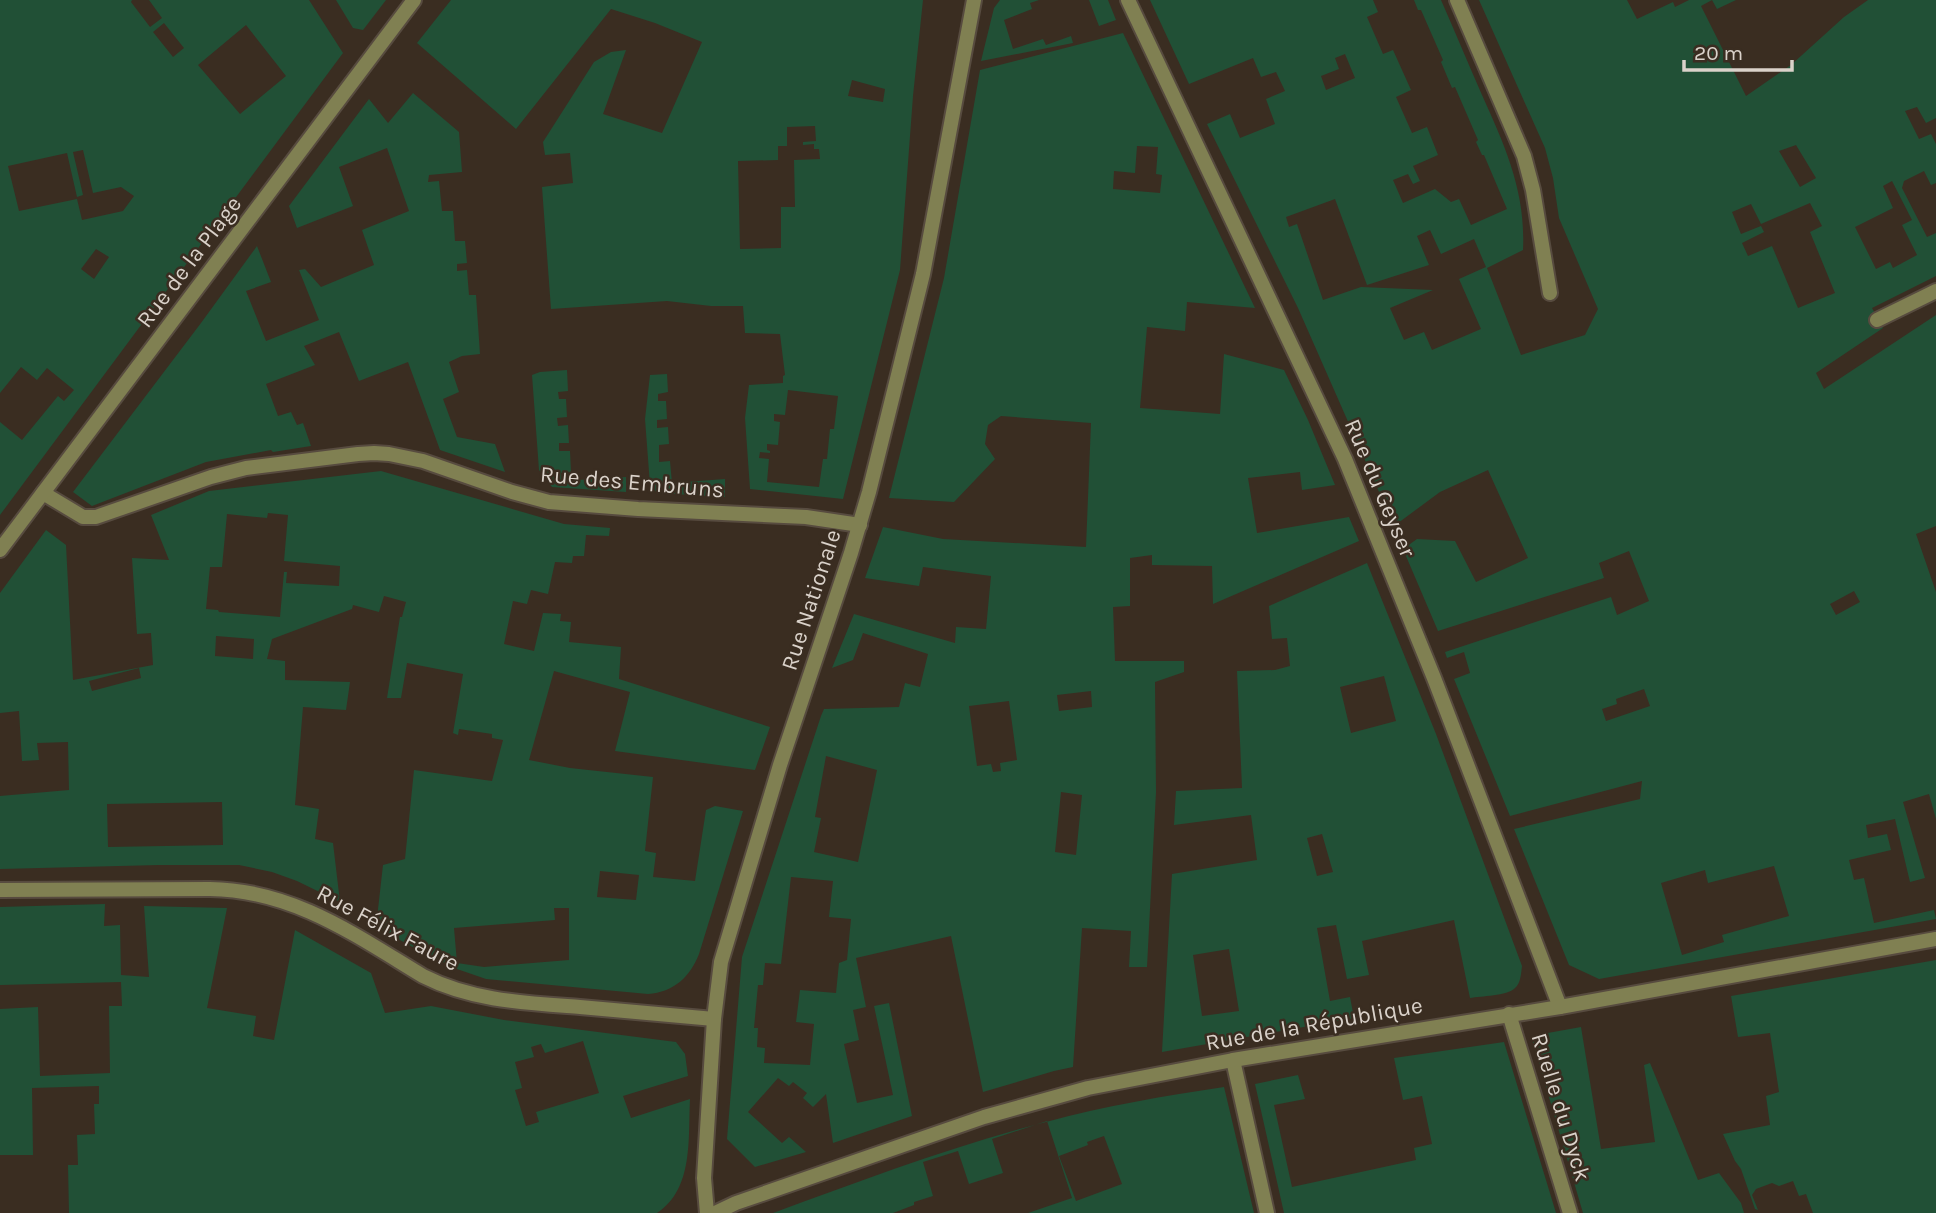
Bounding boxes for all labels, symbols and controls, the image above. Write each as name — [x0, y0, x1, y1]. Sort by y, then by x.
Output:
scale bar — [1684, 28, 1792, 72]
text: 20 m — [1694, 41, 1743, 65]
street label: Rue de la Plage — [131, 191, 247, 333]
street label: Rue du Geyser — [1339, 415, 1422, 562]
street label: Rue des Embruns — [539, 461, 725, 503]
street label: Rue Nationale — [776, 526, 846, 674]
street label: Rue Félix Faure — [312, 879, 464, 977]
street label: Rue de la République — [1203, 992, 1425, 1056]
street label: Ruelle du Dyck — [1526, 1030, 1596, 1184]

